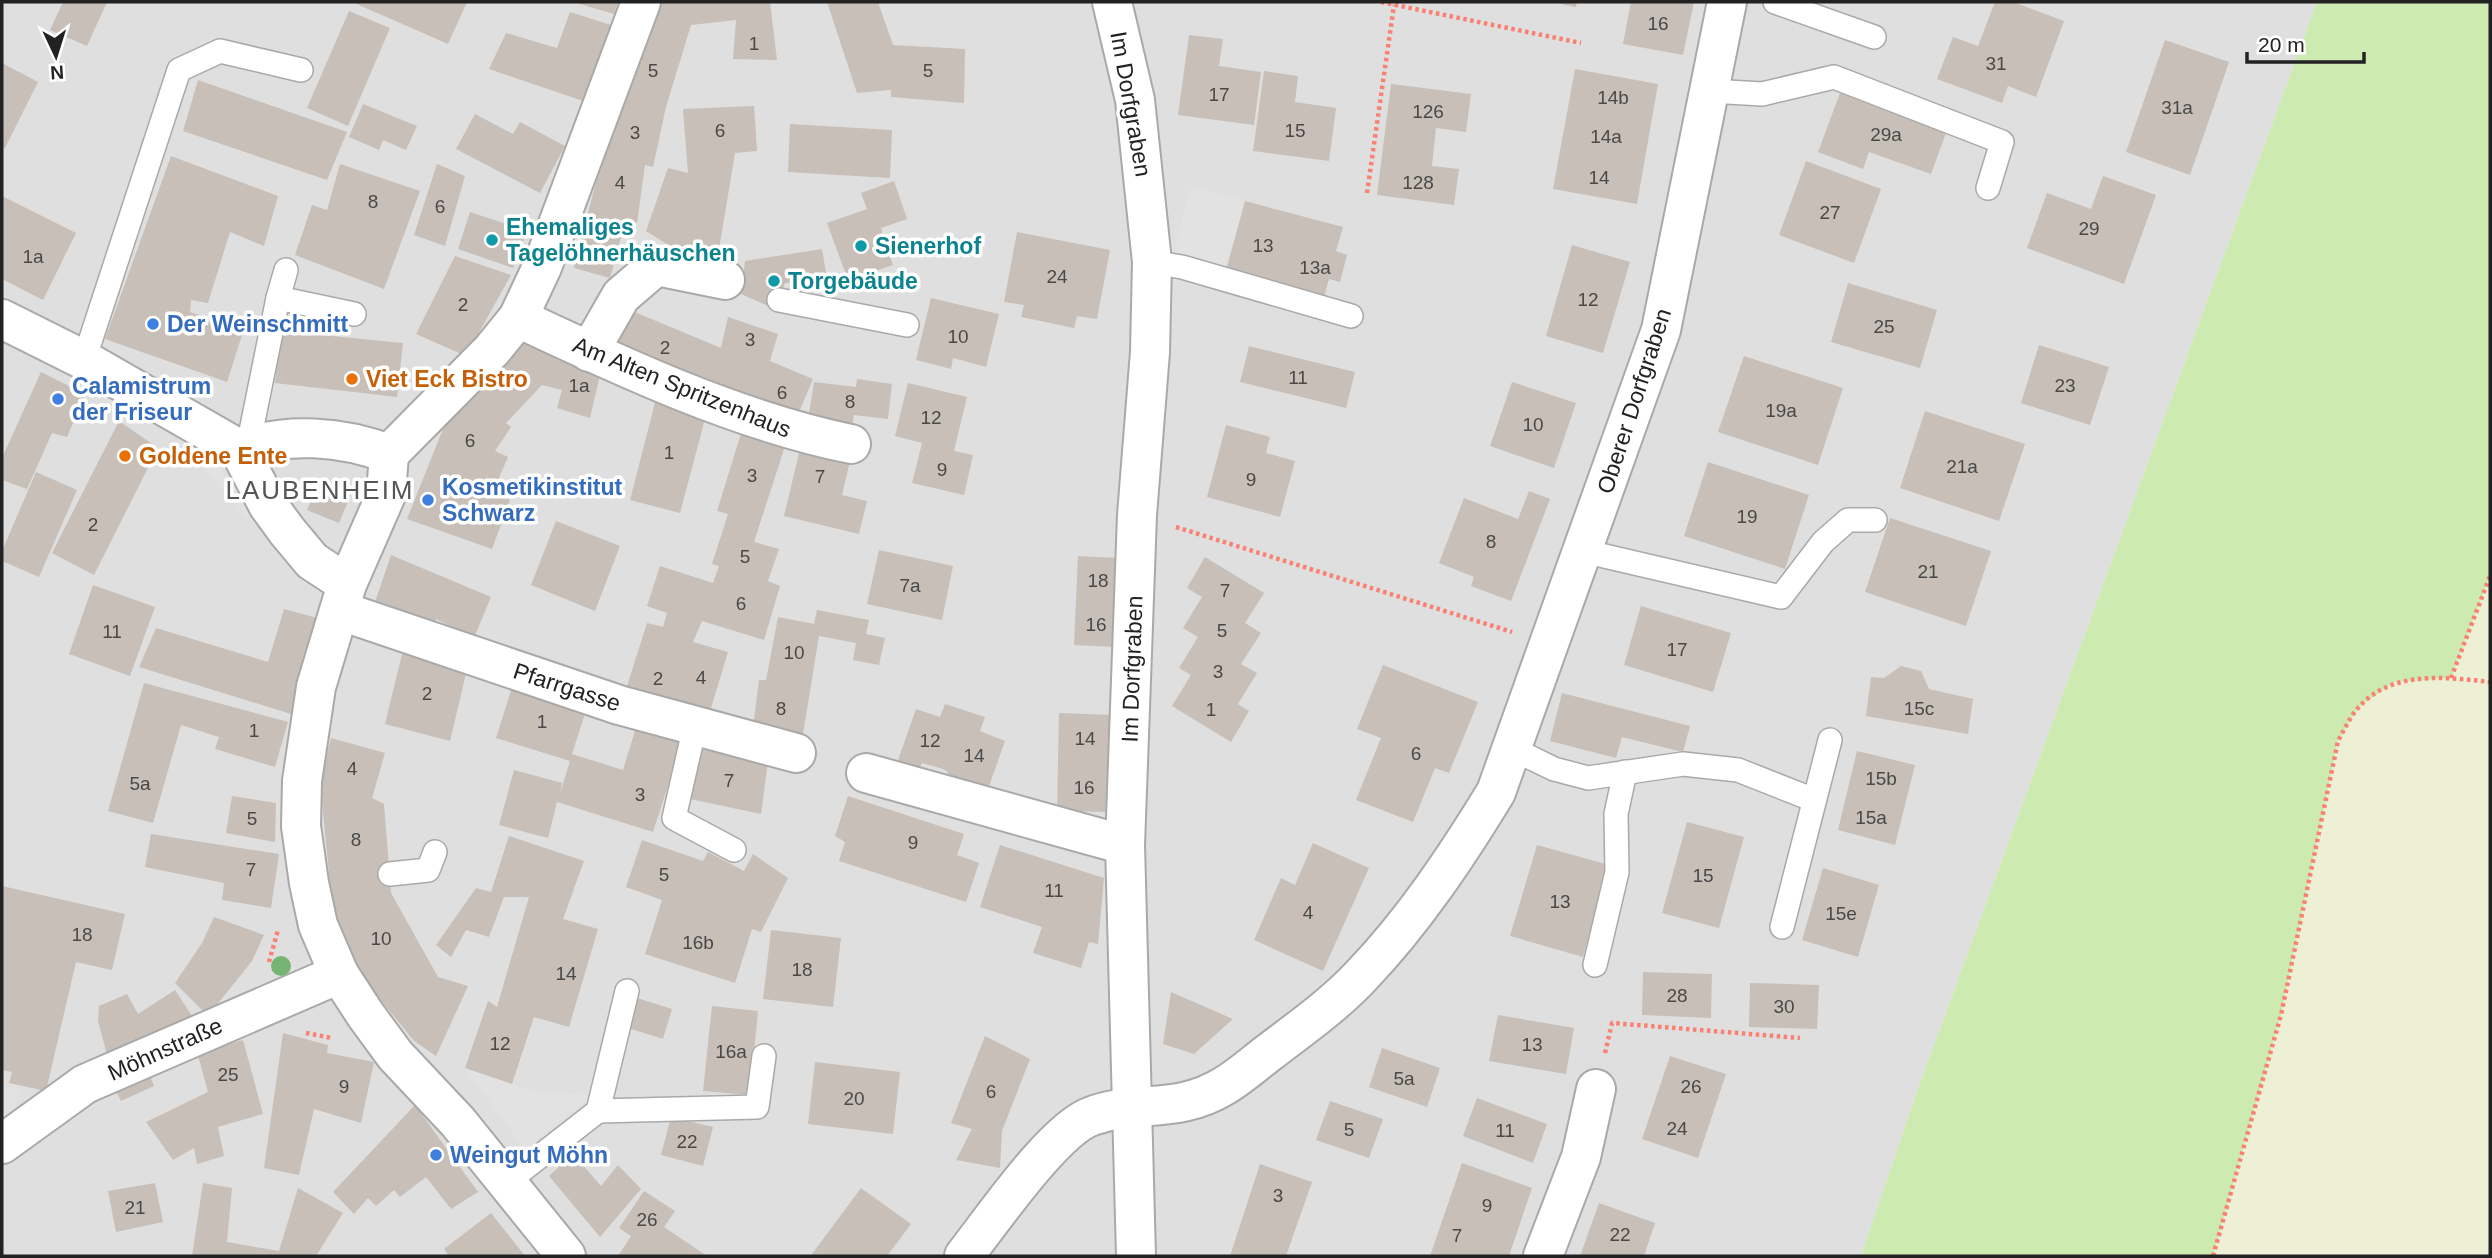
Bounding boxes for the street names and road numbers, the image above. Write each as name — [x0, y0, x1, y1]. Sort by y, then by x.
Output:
street label: Im Dorfgraben — [1105, 29, 1157, 179]
street label: Oberer Dorfgraben — [1592, 305, 1676, 497]
street label: Am Alten Spritzenhaus — [569, 331, 795, 443]
street label: Im Dorfgraben — [1116, 595, 1148, 743]
street label: Pfarrgasse — [510, 657, 624, 717]
street label: Möhnstraße — [104, 1012, 226, 1086]

